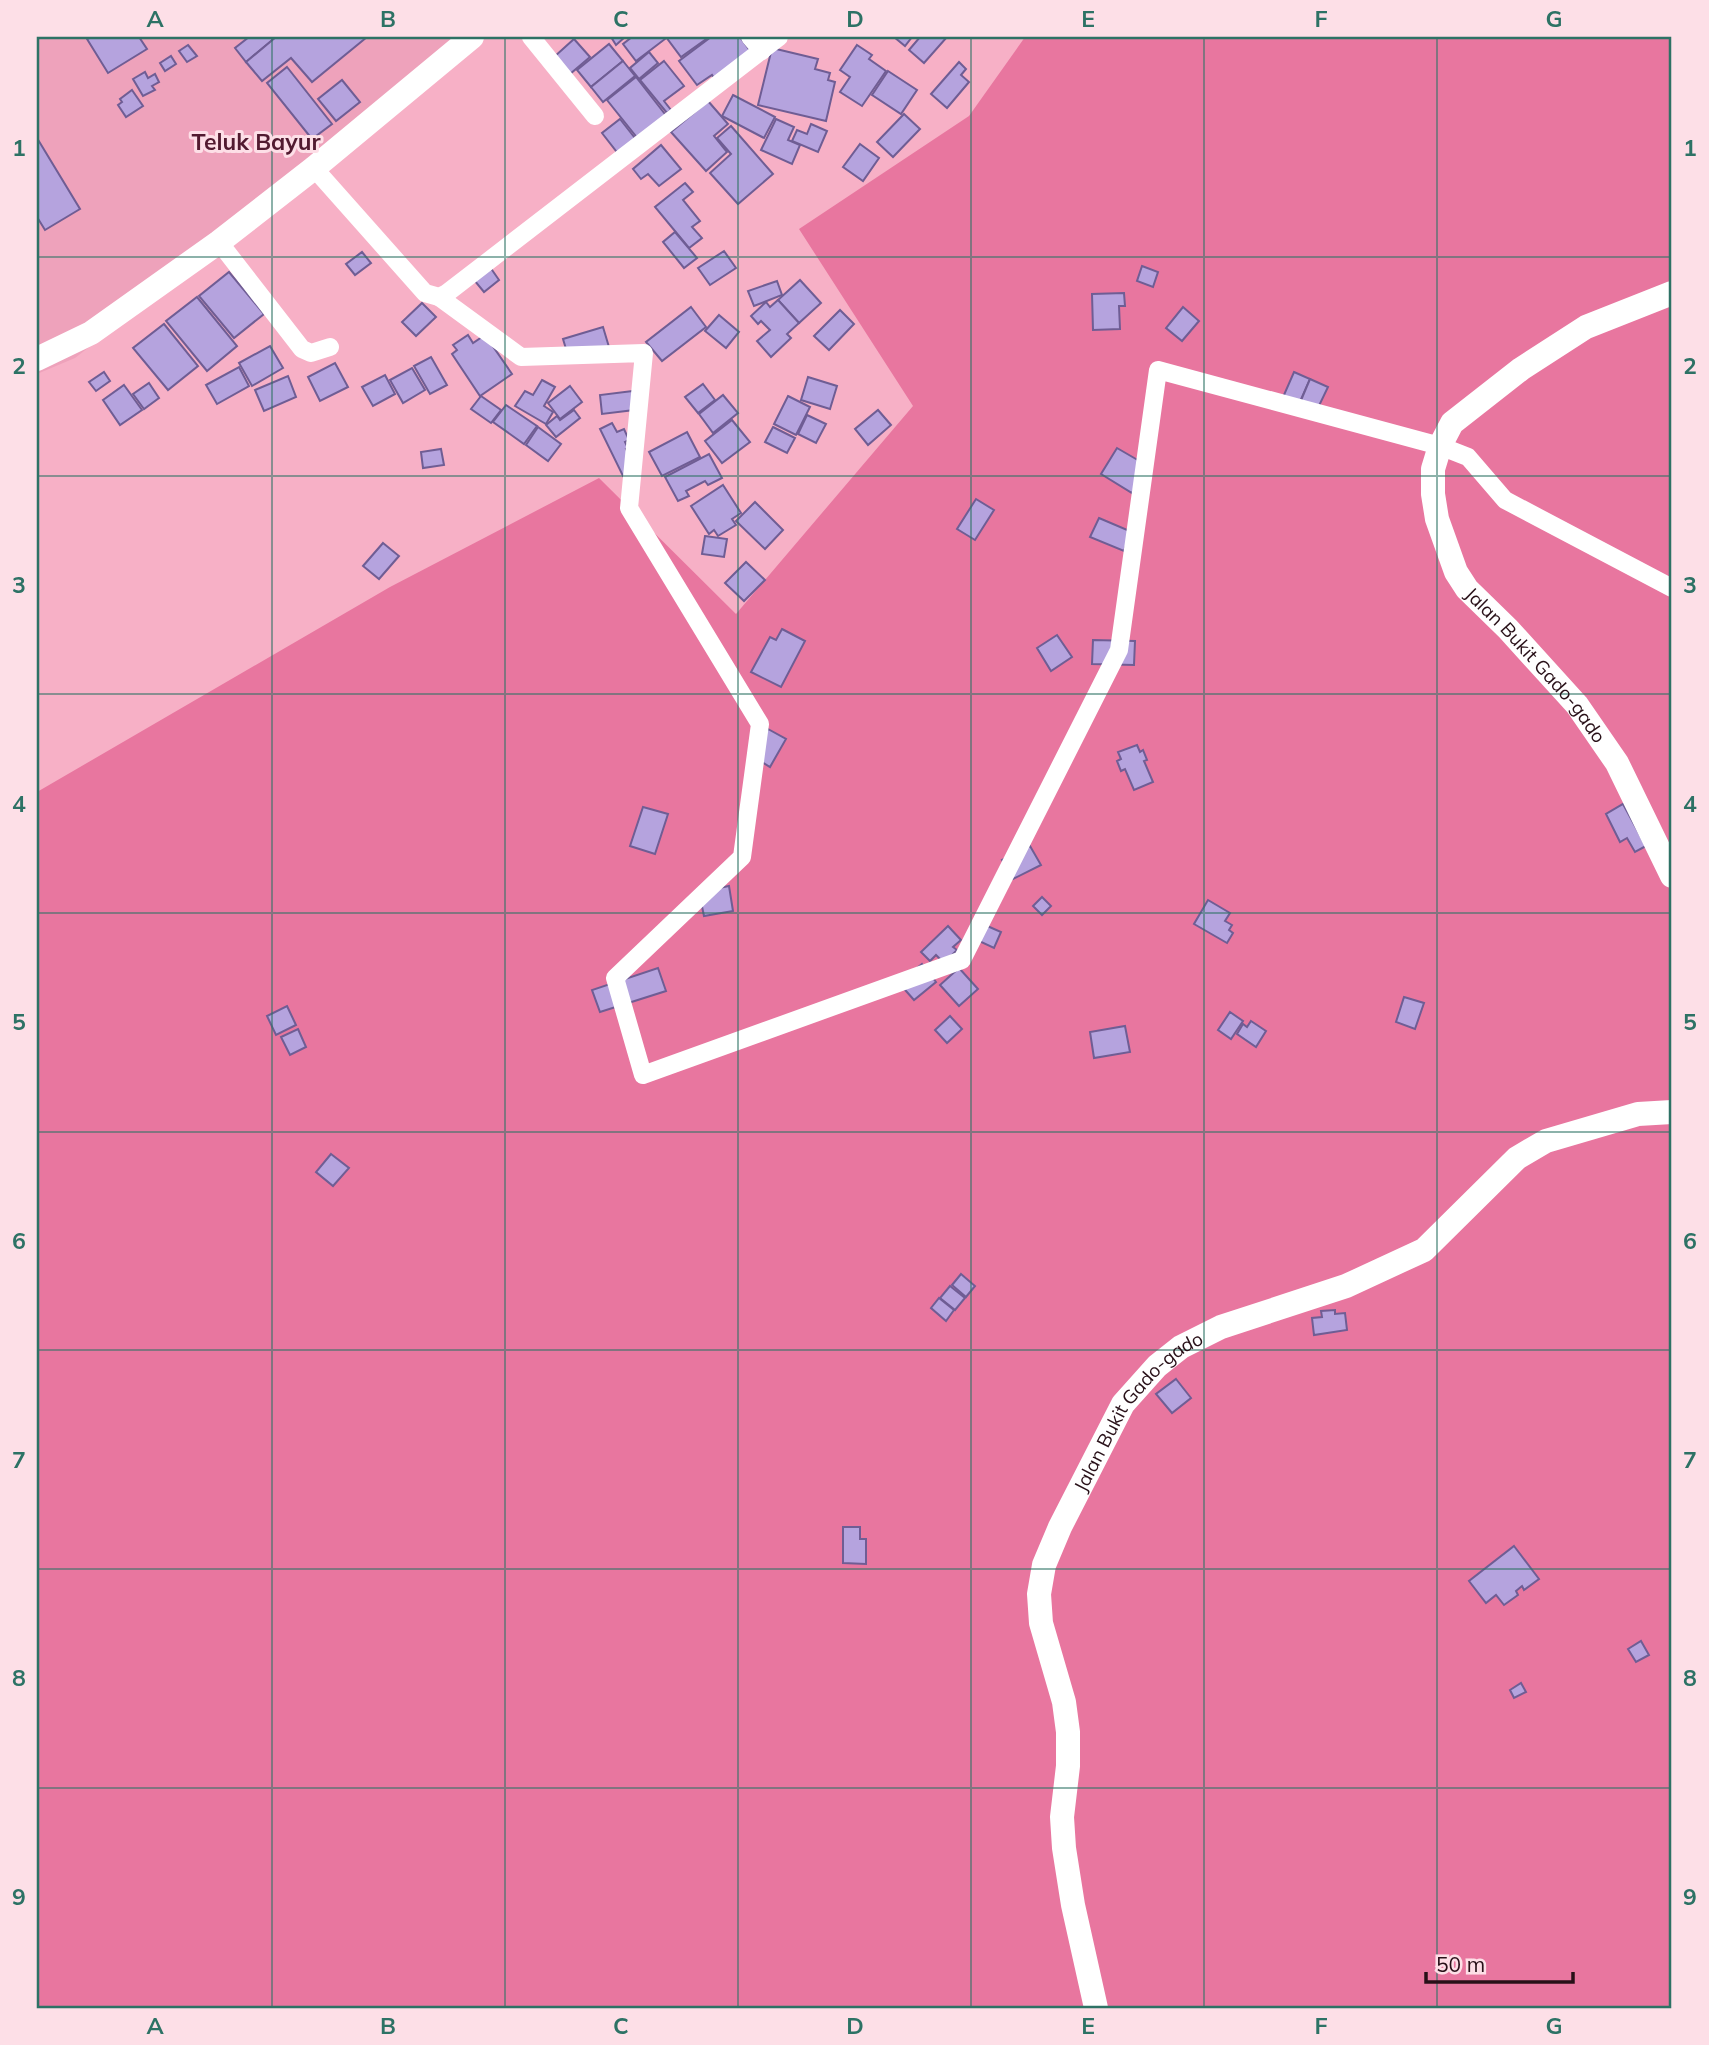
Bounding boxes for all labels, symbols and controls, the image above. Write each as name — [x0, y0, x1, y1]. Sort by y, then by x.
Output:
text: A — [146, 4, 164, 33]
text: B — [380, 4, 396, 33]
text: C — [613, 4, 629, 33]
text: D — [846, 4, 864, 33]
text: E — [1081, 4, 1095, 33]
text: F — [1314, 4, 1328, 33]
text: G — [1545, 4, 1563, 33]
district label: Teluk Bayur — [191, 127, 321, 156]
text: 1 — [12, 133, 26, 162]
text: 1 — [1683, 133, 1697, 162]
text: 2 — [12, 351, 26, 380]
text: 2 — [1683, 351, 1697, 380]
text: 3 — [12, 570, 26, 599]
text: 3 — [1683, 570, 1697, 599]
street label: Jalan Bukit Gado-gado — [1460, 582, 1611, 747]
text: 4 — [12, 789, 26, 818]
text: 4 — [1683, 789, 1697, 818]
text: 5 — [12, 1007, 26, 1036]
text: 5 — [1683, 1007, 1697, 1036]
text: 6 — [12, 1226, 26, 1255]
text: 6 — [1683, 1226, 1697, 1255]
street label: Jalan Bukit Gado-gado — [1068, 1326, 1207, 1495]
text: 7 — [12, 1445, 26, 1474]
text: 7 — [1683, 1445, 1697, 1474]
text: 8 — [12, 1663, 26, 1692]
text: 8 — [1683, 1663, 1697, 1692]
text: 9 — [12, 1882, 26, 1911]
text: 9 — [1683, 1882, 1697, 1911]
scale bar — [1426, 1940, 1572, 1984]
text: 50 m — [1436, 1951, 1485, 1977]
text: A — [146, 2011, 164, 2040]
text: B — [380, 2011, 396, 2040]
text: C — [613, 2011, 629, 2040]
text: D — [846, 2011, 864, 2040]
text: E — [1081, 2011, 1095, 2040]
text: F — [1314, 2011, 1328, 2040]
text: G — [1545, 2011, 1563, 2040]

